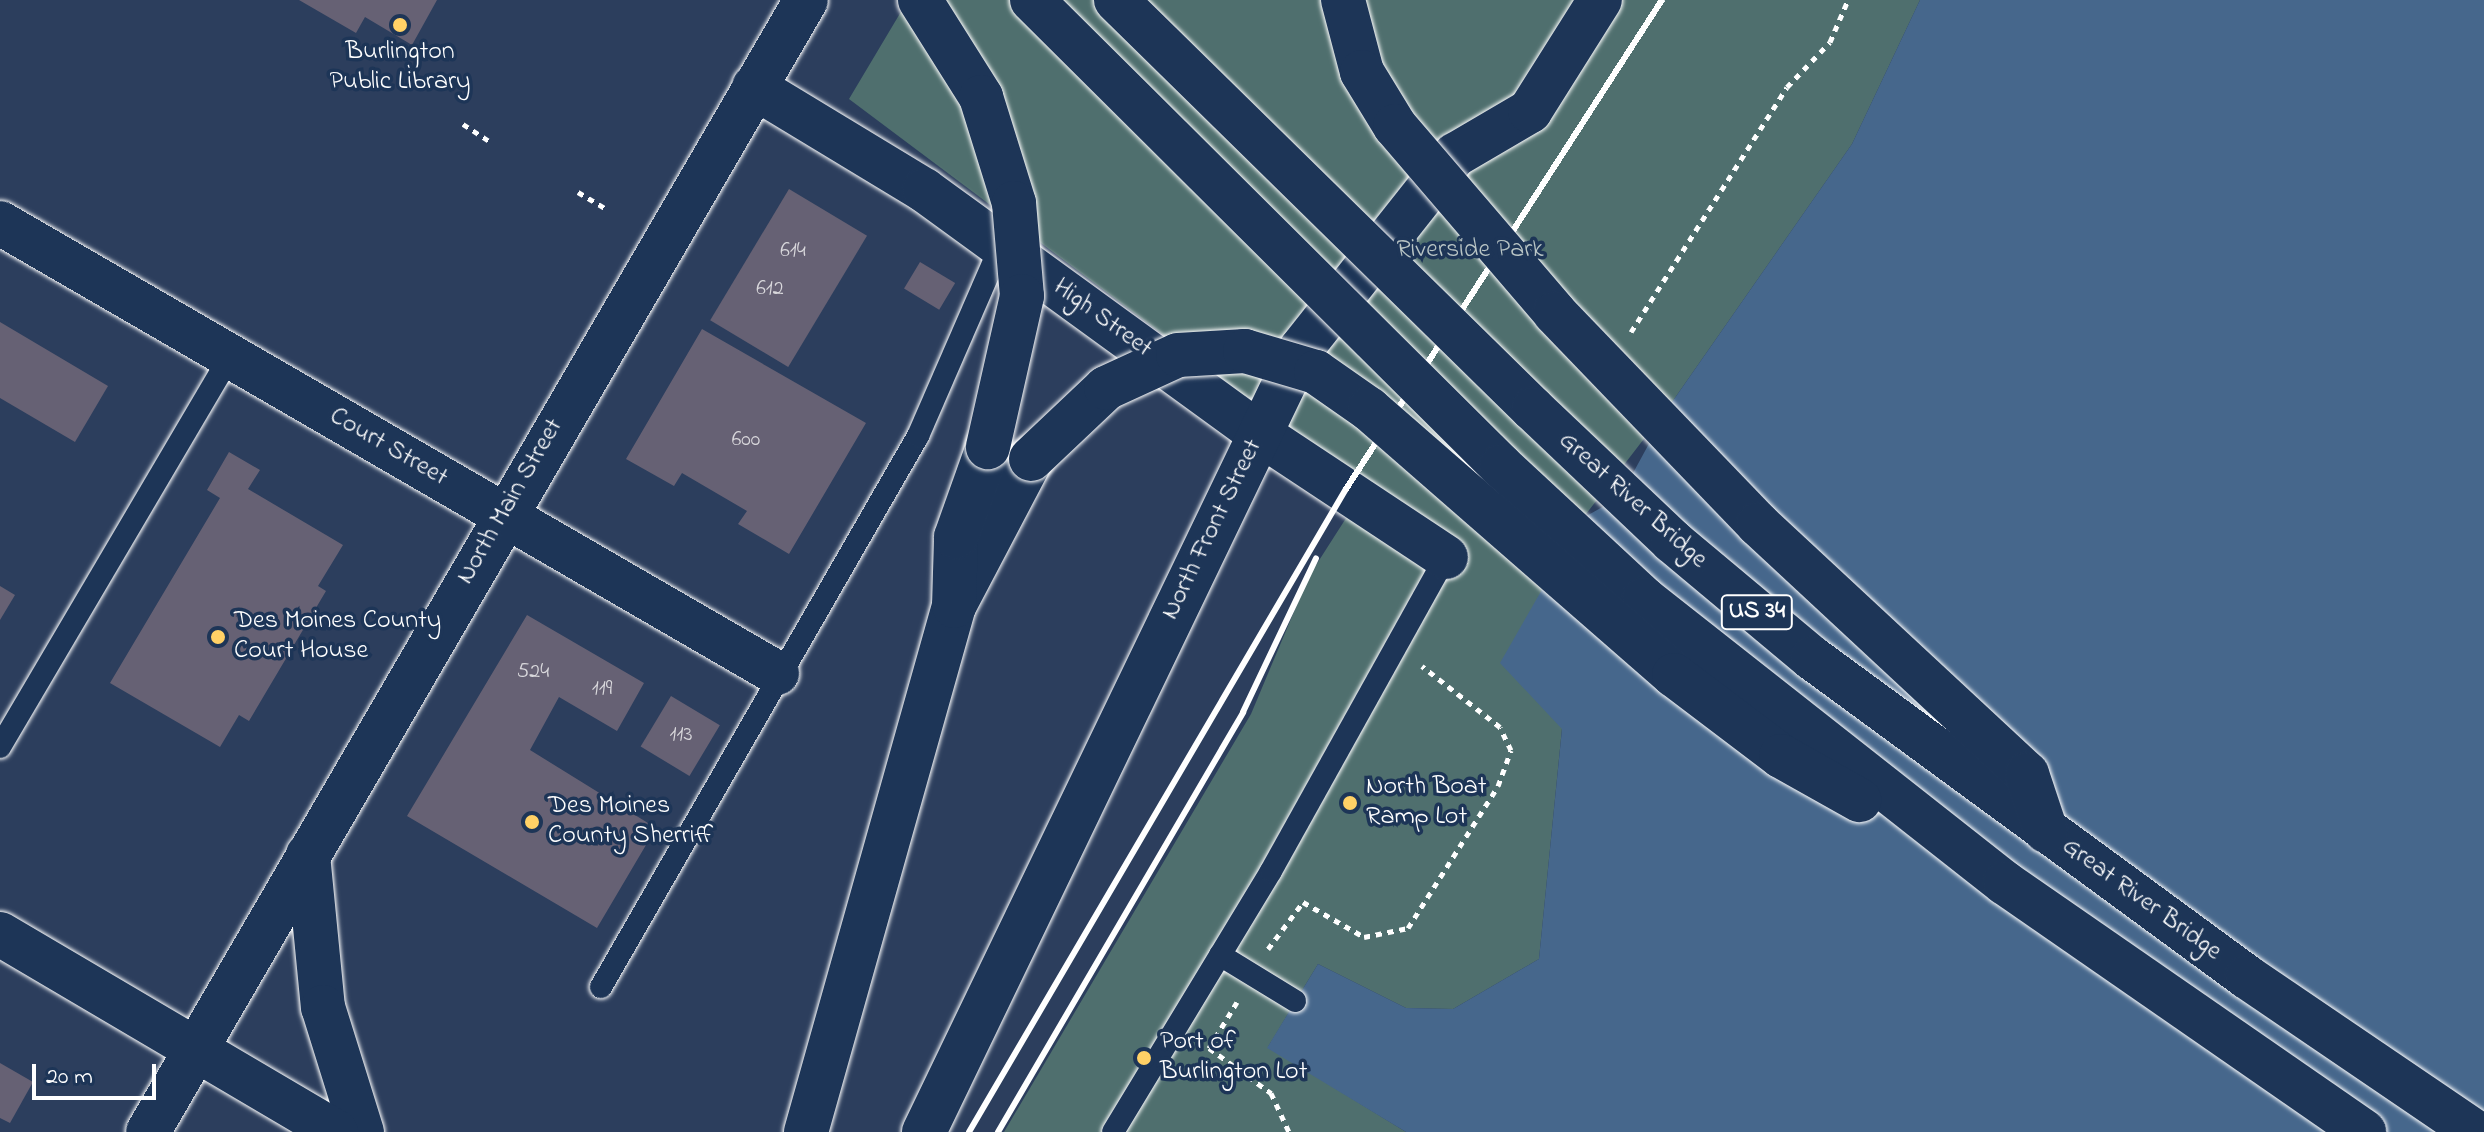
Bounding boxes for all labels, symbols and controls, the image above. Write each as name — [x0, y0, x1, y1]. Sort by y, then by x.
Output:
marker: Burlington Public Library — [391, 16, 409, 34]
place label: Burlington Public Library — [330, 37, 470, 98]
park label: Riverside Park — [1396, 235, 1544, 267]
house number: 614 — [780, 239, 806, 265]
street label: High Street — [1046, 273, 1158, 365]
house number: 612 — [756, 277, 784, 303]
street label: Court Street — [323, 402, 453, 494]
street label: North Main Street — [451, 414, 571, 590]
street label: Great River Bridge — [1551, 426, 1713, 576]
house number: 600 — [732, 428, 760, 454]
street label: North Front Street — [1156, 435, 1270, 625]
road number: US 34 — [1719, 592, 1795, 632]
place label: Des Moines County Court House — [234, 606, 441, 668]
marker: Des Moines County Court House — [209, 628, 227, 646]
house number: 524 — [517, 660, 549, 686]
house number: 119 — [592, 677, 612, 703]
house number: 113 — [669, 723, 693, 749]
place label: North Boat Ramp Lot — [1366, 772, 1487, 834]
place label: Des Moines County Sherriff — [548, 791, 713, 852]
marker: North Boat Ramp Lot — [1341, 794, 1359, 812]
marker: Des Moines County Sherriff — [523, 813, 541, 831]
street label: Great River Bridge — [2055, 832, 2227, 968]
place label: Port of Burlington Lot — [1160, 1027, 1307, 1088]
scale bar — [36, 1048, 160, 1098]
marker: Port of Burlington Lot — [1135, 1049, 1153, 1067]
text: 20 m — [46, 1060, 93, 1095]

